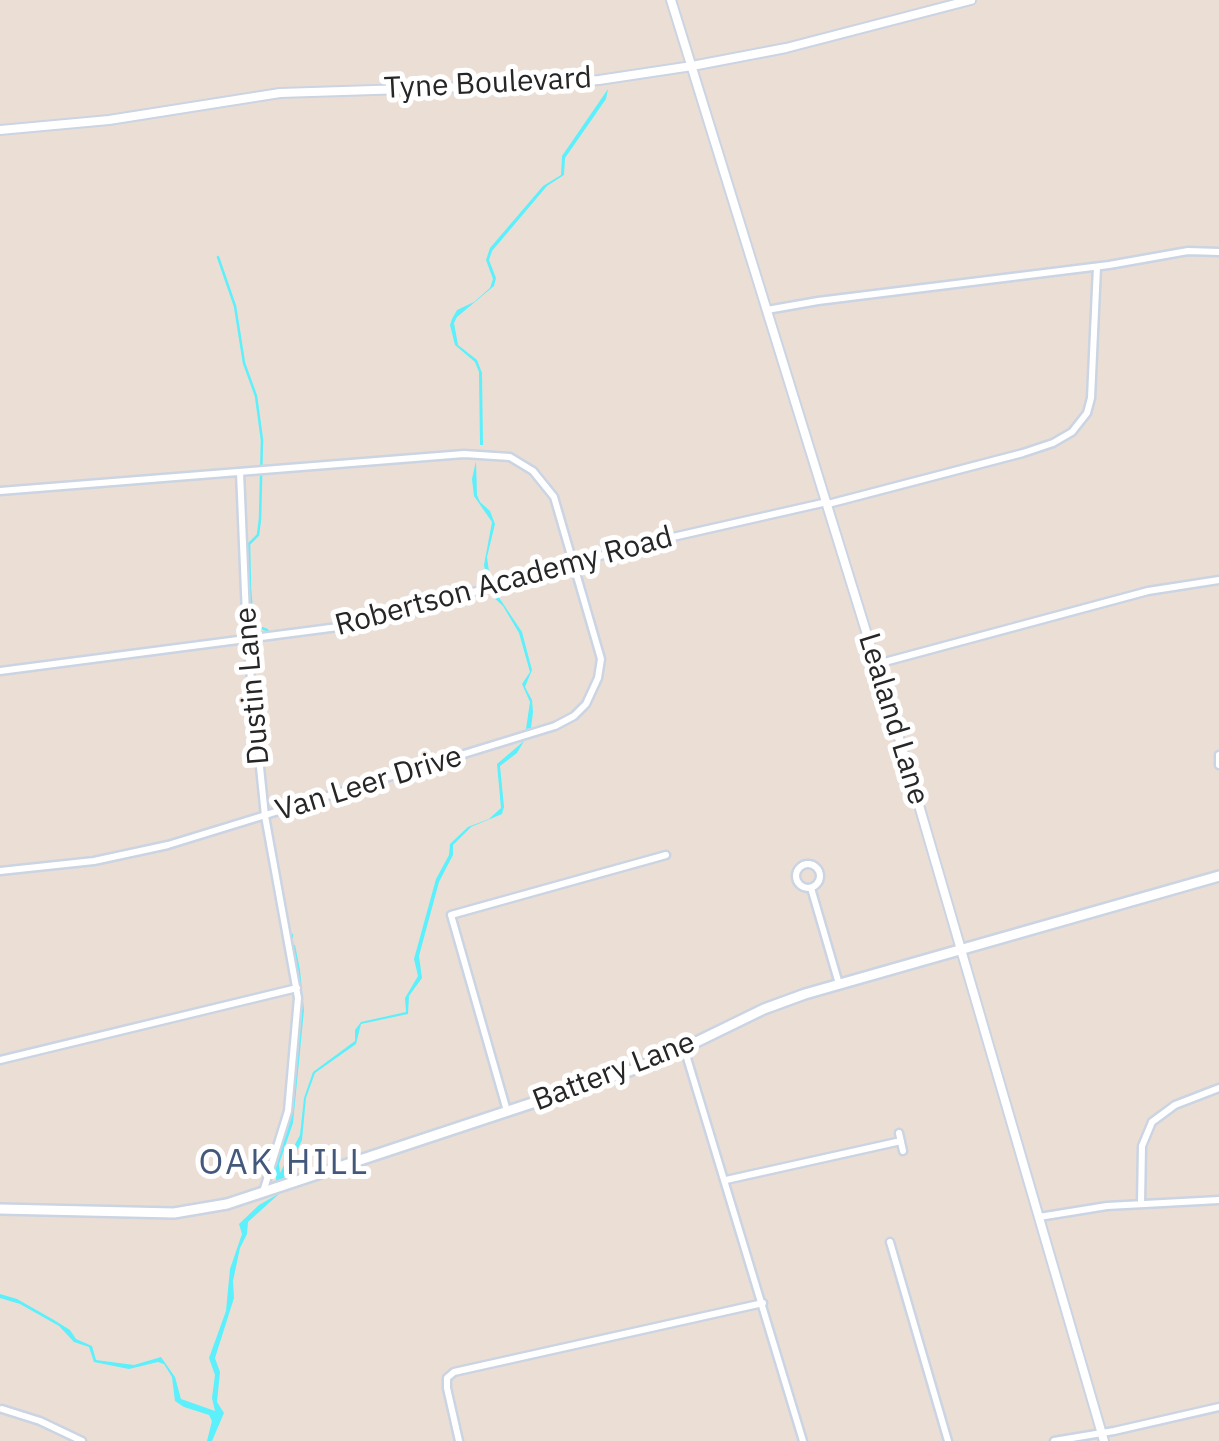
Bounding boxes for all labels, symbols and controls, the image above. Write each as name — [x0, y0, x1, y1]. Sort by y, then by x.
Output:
street label: Tyne Boulevard — [383, 61, 593, 107]
street label: Robertson Academy Road — [331, 520, 677, 644]
street label: Dustin Lane — [228, 606, 278, 766]
street label: Lealand Lane — [850, 629, 936, 809]
street label: Van Leer Drive — [272, 739, 466, 829]
street label: Battery Lane — [528, 1025, 700, 1119]
district label: OAK HILL — [199, 1143, 369, 1185]

